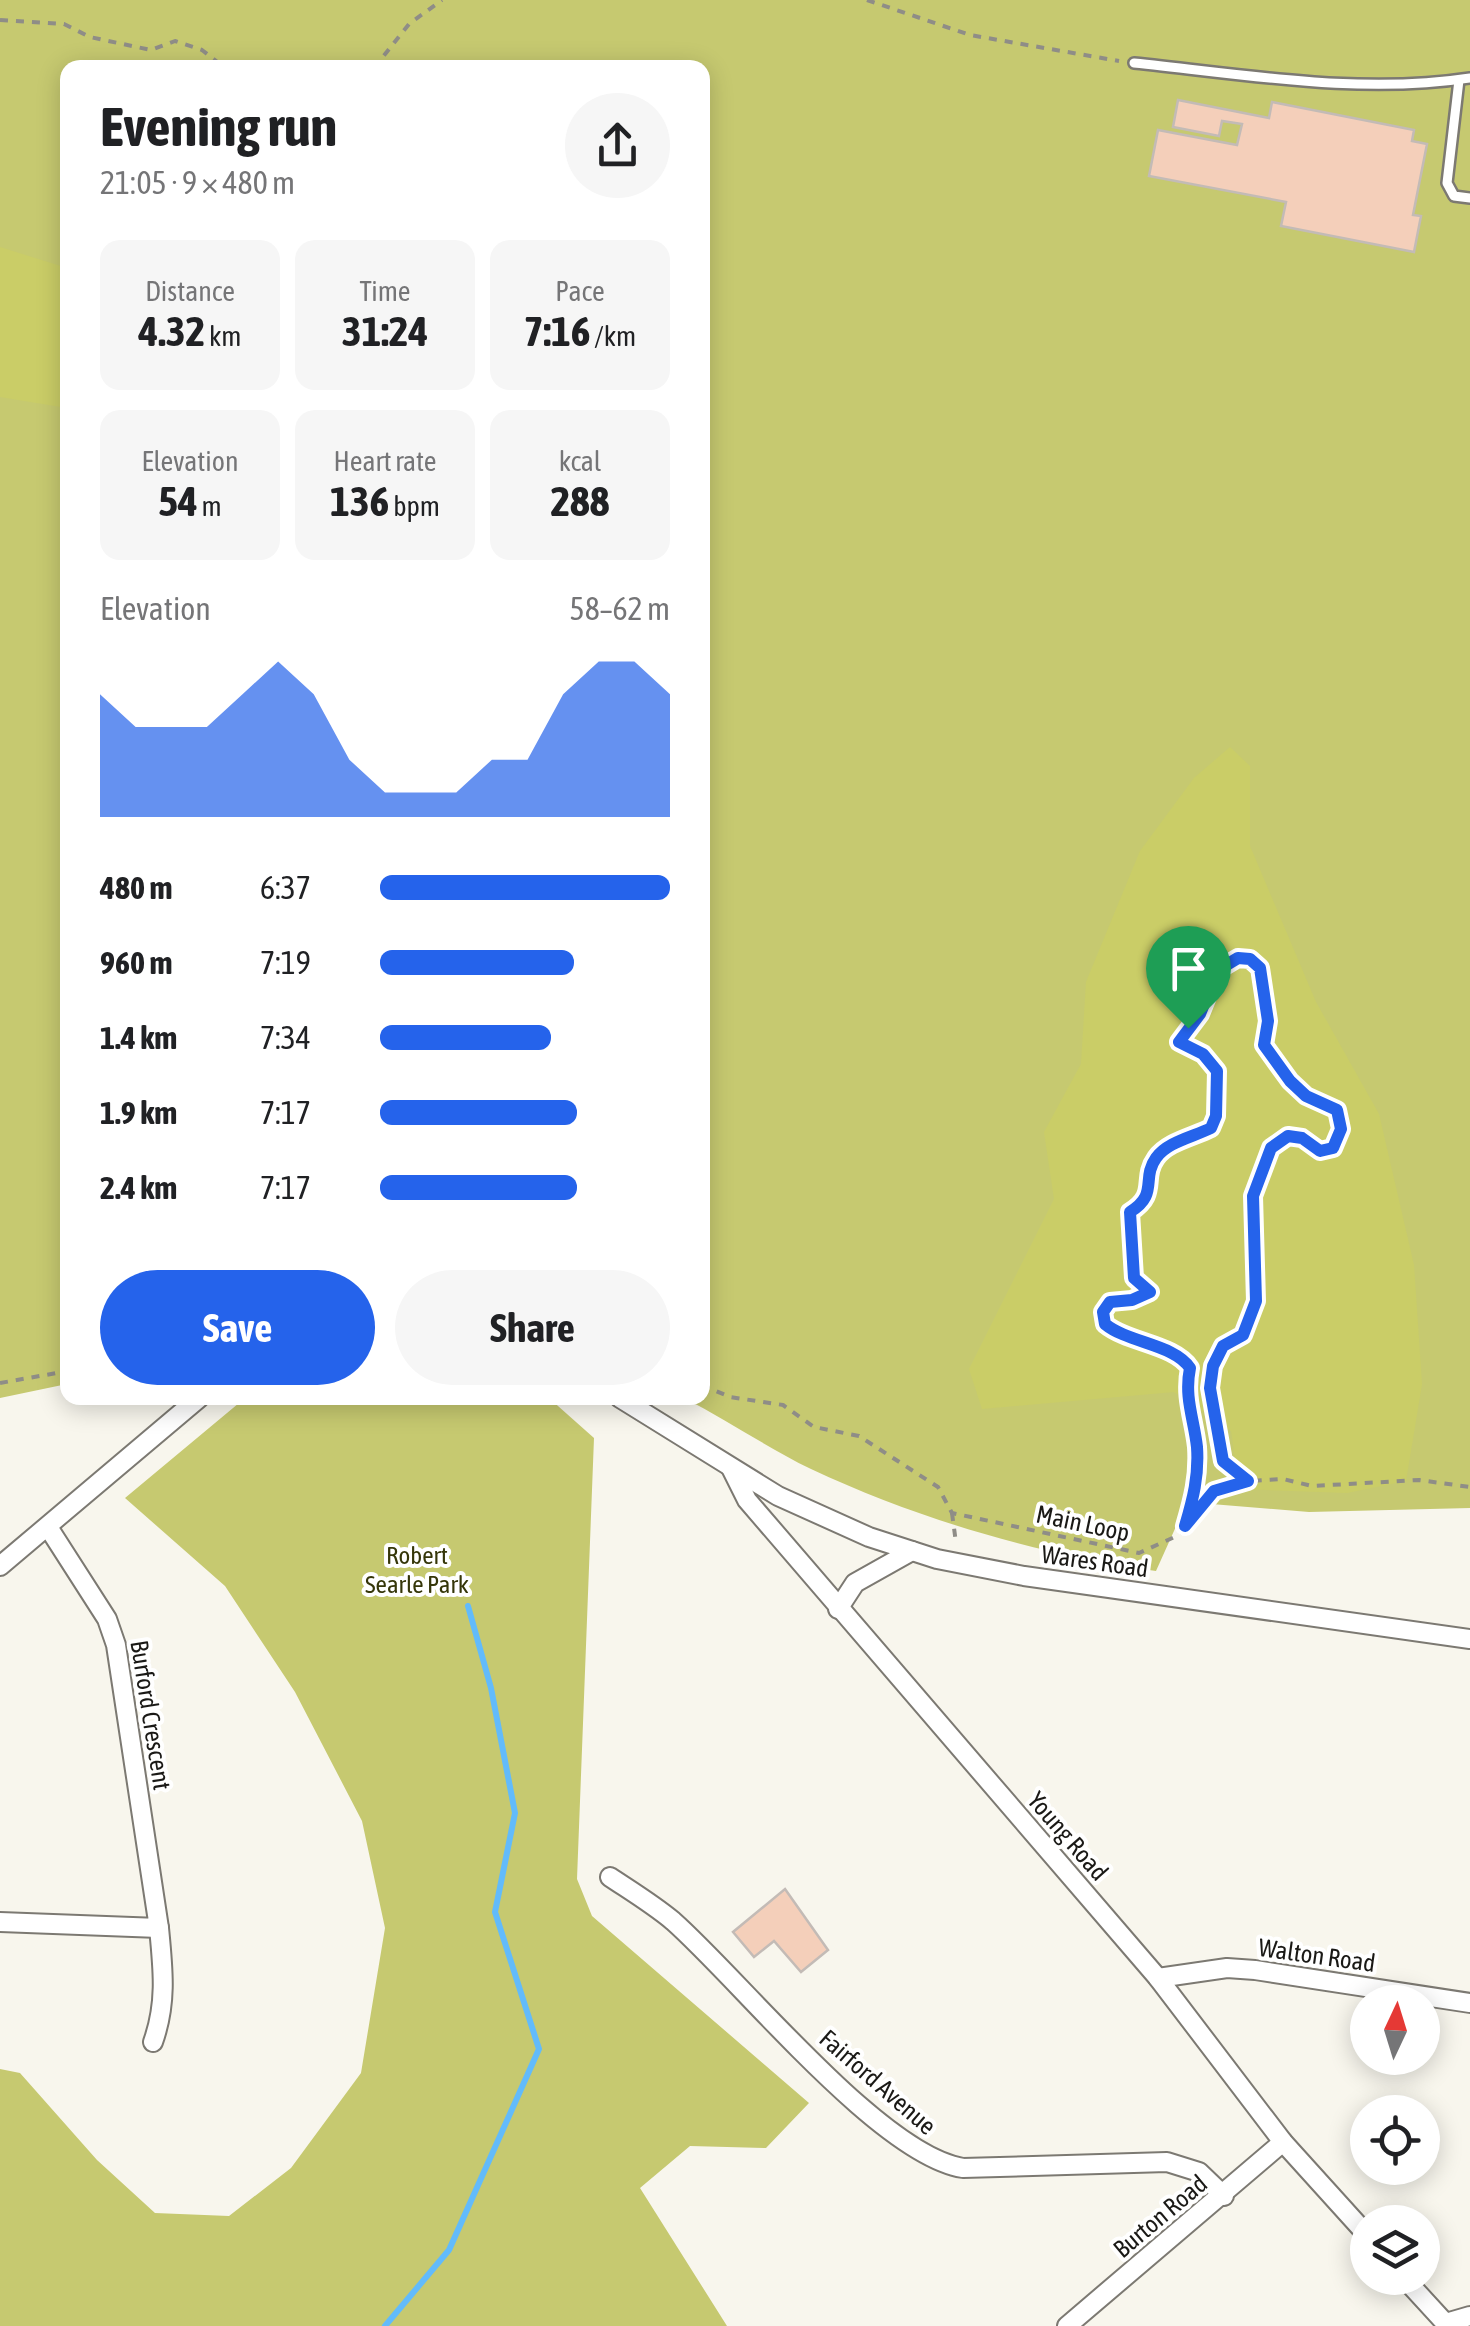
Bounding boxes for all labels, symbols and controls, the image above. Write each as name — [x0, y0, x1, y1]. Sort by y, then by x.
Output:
button: share — [565, 93, 670, 198]
text: Evening run — [100, 95, 337, 158]
text: 21:05 · 9 × 480 m — [100, 164, 295, 201]
text: Distance — [145, 275, 235, 307]
text: Time — [359, 275, 411, 307]
text: Pace — [555, 275, 605, 307]
text: 4.32 — [138, 307, 205, 355]
text: 31:24 — [342, 307, 428, 355]
text: 7:16 — [524, 307, 590, 355]
text: km — [205, 320, 242, 352]
text: /km — [590, 320, 636, 352]
text: Elevation — [141, 445, 239, 477]
text: Heart rate — [333, 445, 437, 477]
text: kcal — [559, 445, 601, 477]
text: 54 — [158, 477, 198, 525]
text: 136 — [330, 477, 389, 525]
text: 288 — [550, 477, 610, 525]
text: m — [198, 490, 222, 522]
text: bpm — [389, 490, 440, 522]
text: Elevation — [100, 590, 211, 627]
text: 58–62 m — [570, 590, 670, 627]
text: 480 m — [100, 869, 173, 906]
text: 6:37 — [260, 869, 311, 906]
pin — [1146, 926, 1231, 1029]
icon: arrive — [1161, 941, 1216, 996]
text: 960 m — [100, 944, 173, 981]
text: 7:19 — [260, 944, 311, 981]
text: 1.4 km — [100, 1019, 177, 1056]
text: 7:34 — [260, 1019, 311, 1056]
text: 1.9 km — [100, 1094, 177, 1131]
text: 7:17 — [260, 1094, 311, 1131]
text: 2.4 km — [100, 1169, 177, 1206]
text: 7:17 — [260, 1169, 311, 1206]
button: Save — [100, 1270, 375, 1385]
button: Share — [395, 1270, 670, 1385]
street label: Main Loop — [1034, 1499, 1132, 1547]
street label: Wares Road — [1040, 1540, 1150, 1582]
park label: Robert Searle Park — [365, 1541, 469, 1598]
street label: Burford Crescent — [125, 1638, 177, 1792]
street label: Young Road — [1022, 1786, 1114, 1886]
street label: Walton Road — [1257, 1933, 1377, 1977]
north arrow — [1350, 1985, 1440, 2075]
map controls — [1350, 1985, 1440, 2295]
street label: Fairford Avenue — [814, 2024, 942, 2140]
button: locate — [1350, 2095, 1440, 2185]
street label: Burton Road — [1108, 2169, 1212, 2263]
button: layers — [1350, 2205, 1440, 2295]

